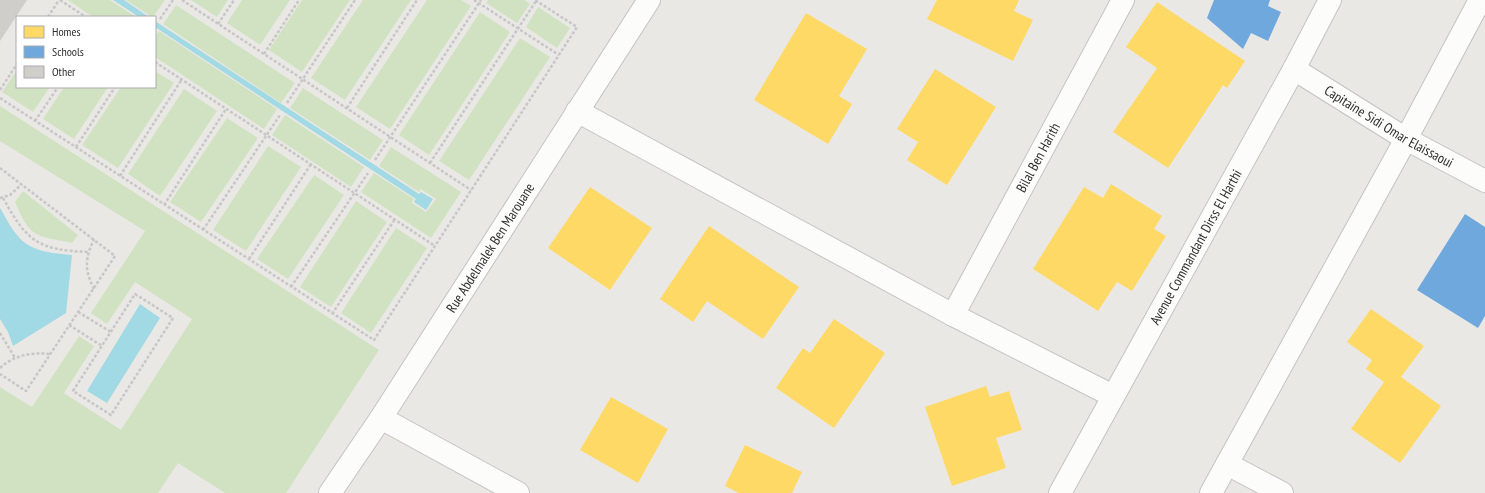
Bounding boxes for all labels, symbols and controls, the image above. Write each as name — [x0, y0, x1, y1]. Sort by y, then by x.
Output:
legend — [16, 16, 156, 88]
text: Homes — [52, 24, 80, 39]
text: Schools — [52, 44, 84, 59]
text: Other — [52, 64, 76, 79]
street label: Capitaine Sidi Omar Elaissaoui — [1321, 81, 1457, 172]
street label: Bilal Ben Harith — [1012, 120, 1064, 195]
street label: Avenue Commandant Dirss El Harthi — [1146, 166, 1246, 328]
street label: Rue Abdelmalek Ben Marouane — [442, 179, 538, 316]

